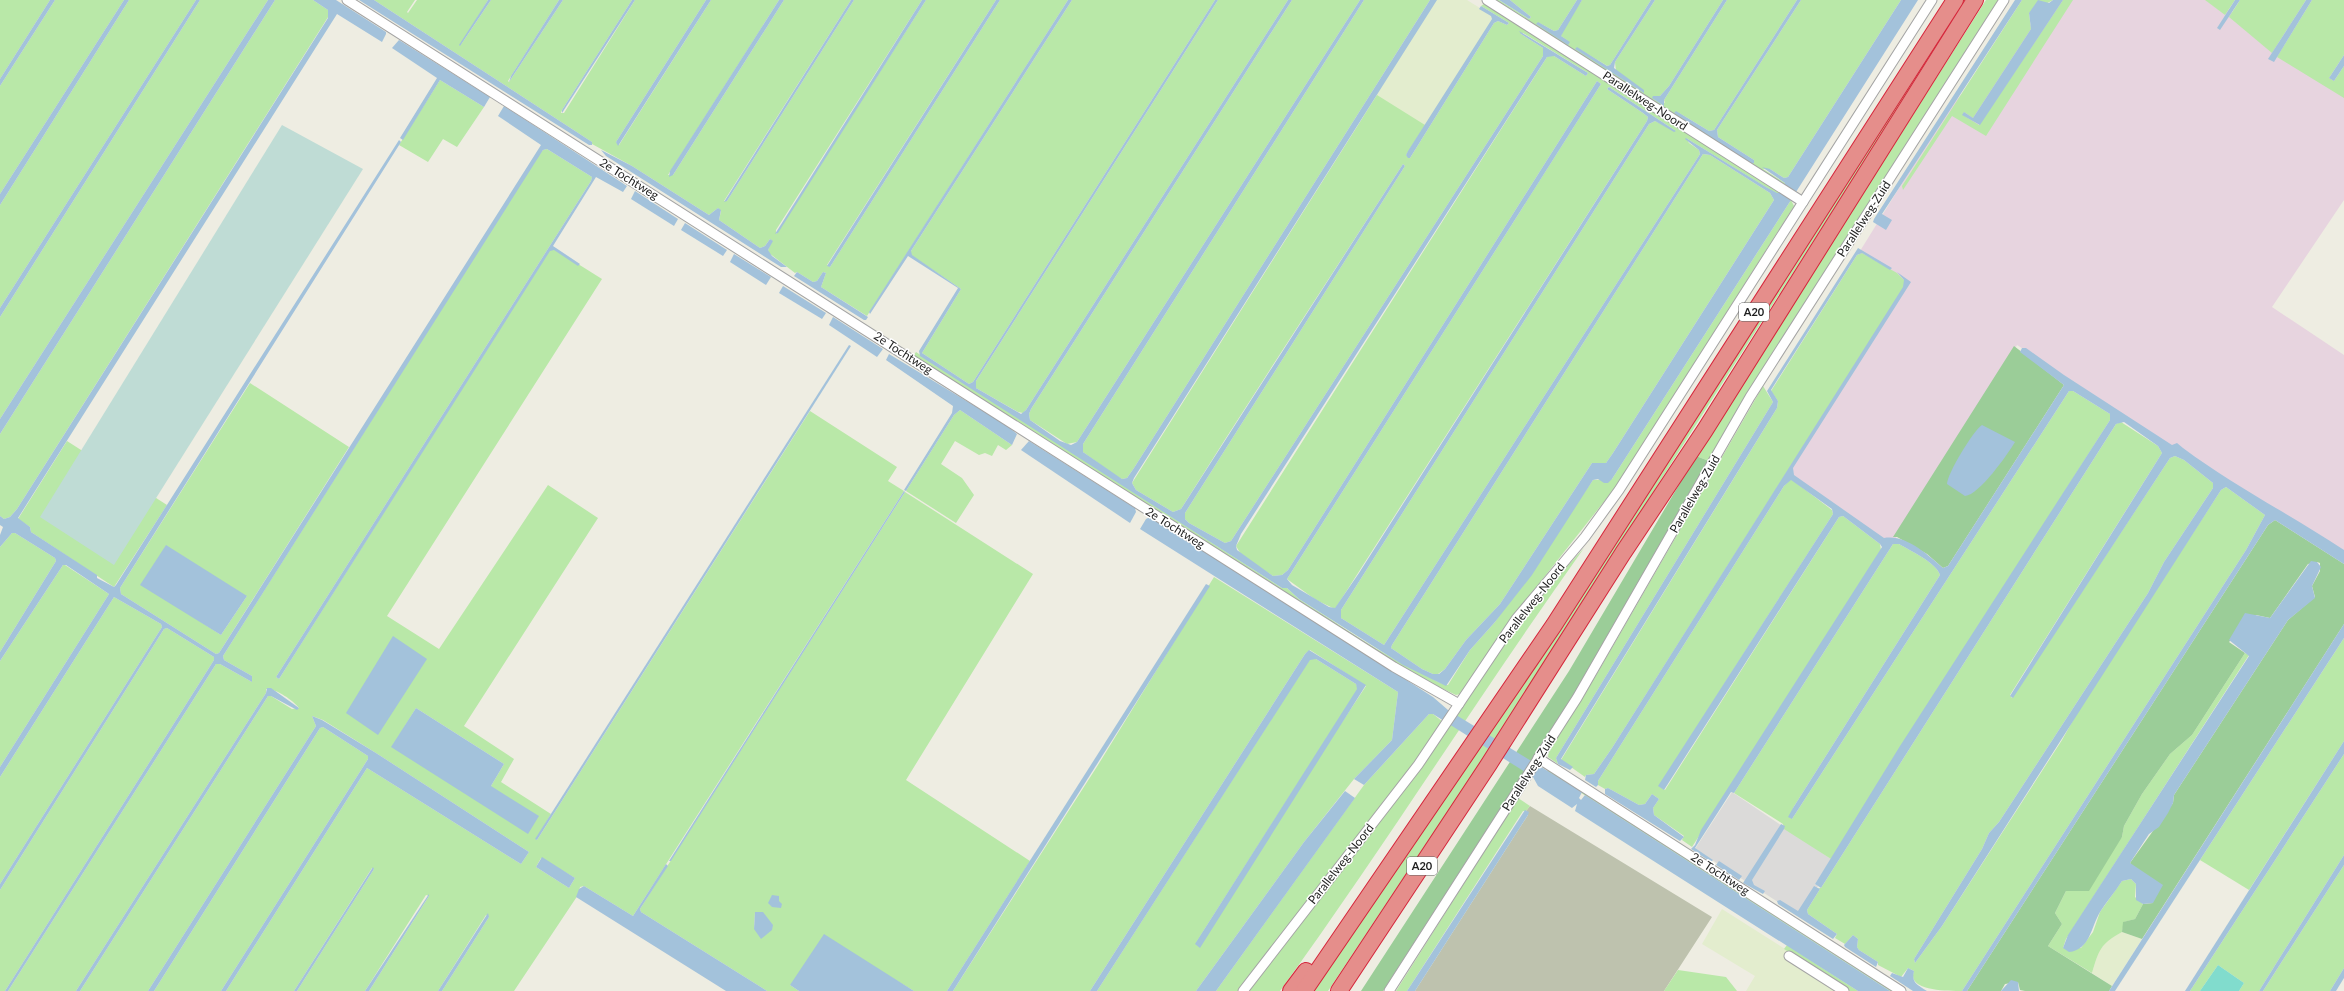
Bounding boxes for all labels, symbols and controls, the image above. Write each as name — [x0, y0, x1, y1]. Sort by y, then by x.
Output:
street label: Parallelweg-Noord — [1600, 68, 1690, 134]
street label: 2e Tochtweg — [597, 154, 662, 203]
street label: Parallelweg-Zuid — [1833, 178, 1894, 260]
road number: A20 — [1739, 303, 1769, 321]
street label: 2e Tochtweg — [871, 328, 935, 377]
street label: Parallelweg-Zuid — [1666, 452, 1723, 535]
street label: 2e Tochtweg — [1143, 503, 1208, 552]
street label: Parallelweg-Noord — [1496, 560, 1568, 646]
street label: Parallelweg-Zuid — [1498, 732, 1559, 814]
street label: Parallelweg-Noord — [1305, 821, 1377, 907]
street label: 2e Tochtweg — [1688, 849, 1752, 898]
road number: A20 — [1407, 857, 1437, 875]

